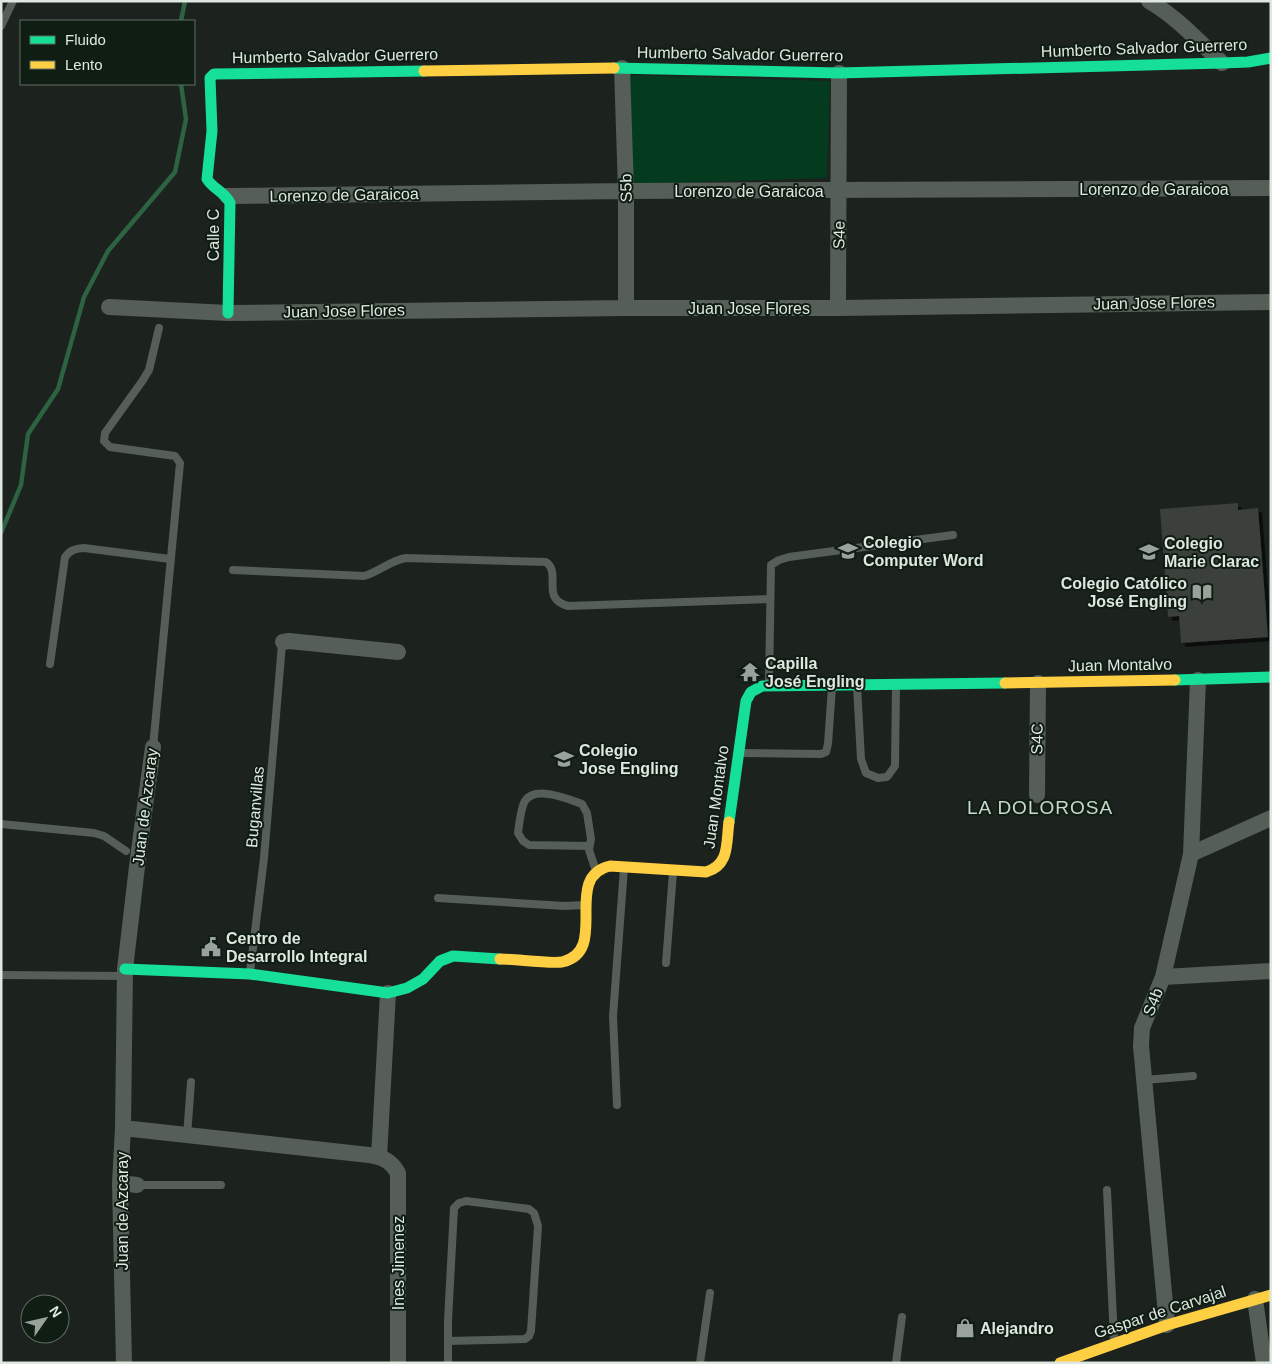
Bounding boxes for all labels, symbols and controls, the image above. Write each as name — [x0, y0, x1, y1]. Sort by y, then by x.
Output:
legend — [20, 20, 195, 85]
text: Fluido — [65, 31, 106, 48]
street label: Humberto Salvador Guerrero — [1041, 36, 1247, 60]
street label: Humberto Salvador Guerrero — [637, 44, 843, 64]
street label: Humberto Salvador Guerrero — [232, 46, 438, 66]
text: Lento — [65, 56, 103, 73]
street label: S5b — [617, 174, 635, 202]
street label: Lorenzo de Garaicoa — [1079, 181, 1229, 198]
street label: Lorenzo de Garaicoa — [674, 183, 824, 200]
street label: Lorenzo de Garaicoa — [269, 185, 419, 205]
street label: Calle C — [205, 209, 222, 261]
street label: S4e — [830, 221, 848, 249]
street label: Juan Jose Flores — [1093, 293, 1215, 313]
street label: Juan Jose Flores — [688, 300, 810, 317]
street label: Juan Jose Flores — [283, 301, 405, 321]
place label: Colegio Computer Word — [863, 534, 984, 569]
place label: Colegio Marie Clarac — [1164, 535, 1259, 570]
school or university icon: Colegio Computer Word — [837, 540, 859, 562]
school or university icon: Colegio Marie Clarac — [1138, 541, 1160, 563]
place label: Colegio Católico José Engling — [1061, 575, 1187, 610]
library icon: Colegio Católico José Engling — [1191, 581, 1213, 603]
place label: Capilla José Engling — [765, 655, 865, 690]
street label: Juan Montalvo — [1068, 656, 1172, 674]
temple icon: Capilla José Engling — [739, 661, 761, 683]
street label: S4C — [1028, 723, 1046, 755]
place label: Colegio Jose Engling — [579, 742, 679, 777]
street label: Juan Montalvo — [700, 744, 732, 850]
street label: Juan de Azcaray — [129, 747, 161, 867]
school or university icon: Colegio Jose Engling — [553, 748, 575, 770]
street label: Buganvillas — [243, 766, 267, 848]
district label: LA DOLOROSA — [967, 797, 1113, 818]
place label: Centro de Desarrollo Integral — [226, 930, 367, 965]
public building icon: Centro de Desarrollo Integral — [200, 936, 222, 958]
street label: S4b — [1140, 986, 1166, 1018]
street label: Juan de Azcaray — [114, 1152, 131, 1270]
street label: Ines Jimenez — [390, 1216, 407, 1310]
street label: Gaspar de Carvajal — [1092, 1283, 1228, 1341]
north arrow — [20, 1294, 70, 1344]
text: N — [46, 1303, 65, 1320]
shop icon: Alejandro — [954, 1317, 976, 1339]
place label: Alejandro — [980, 1320, 1054, 1337]

